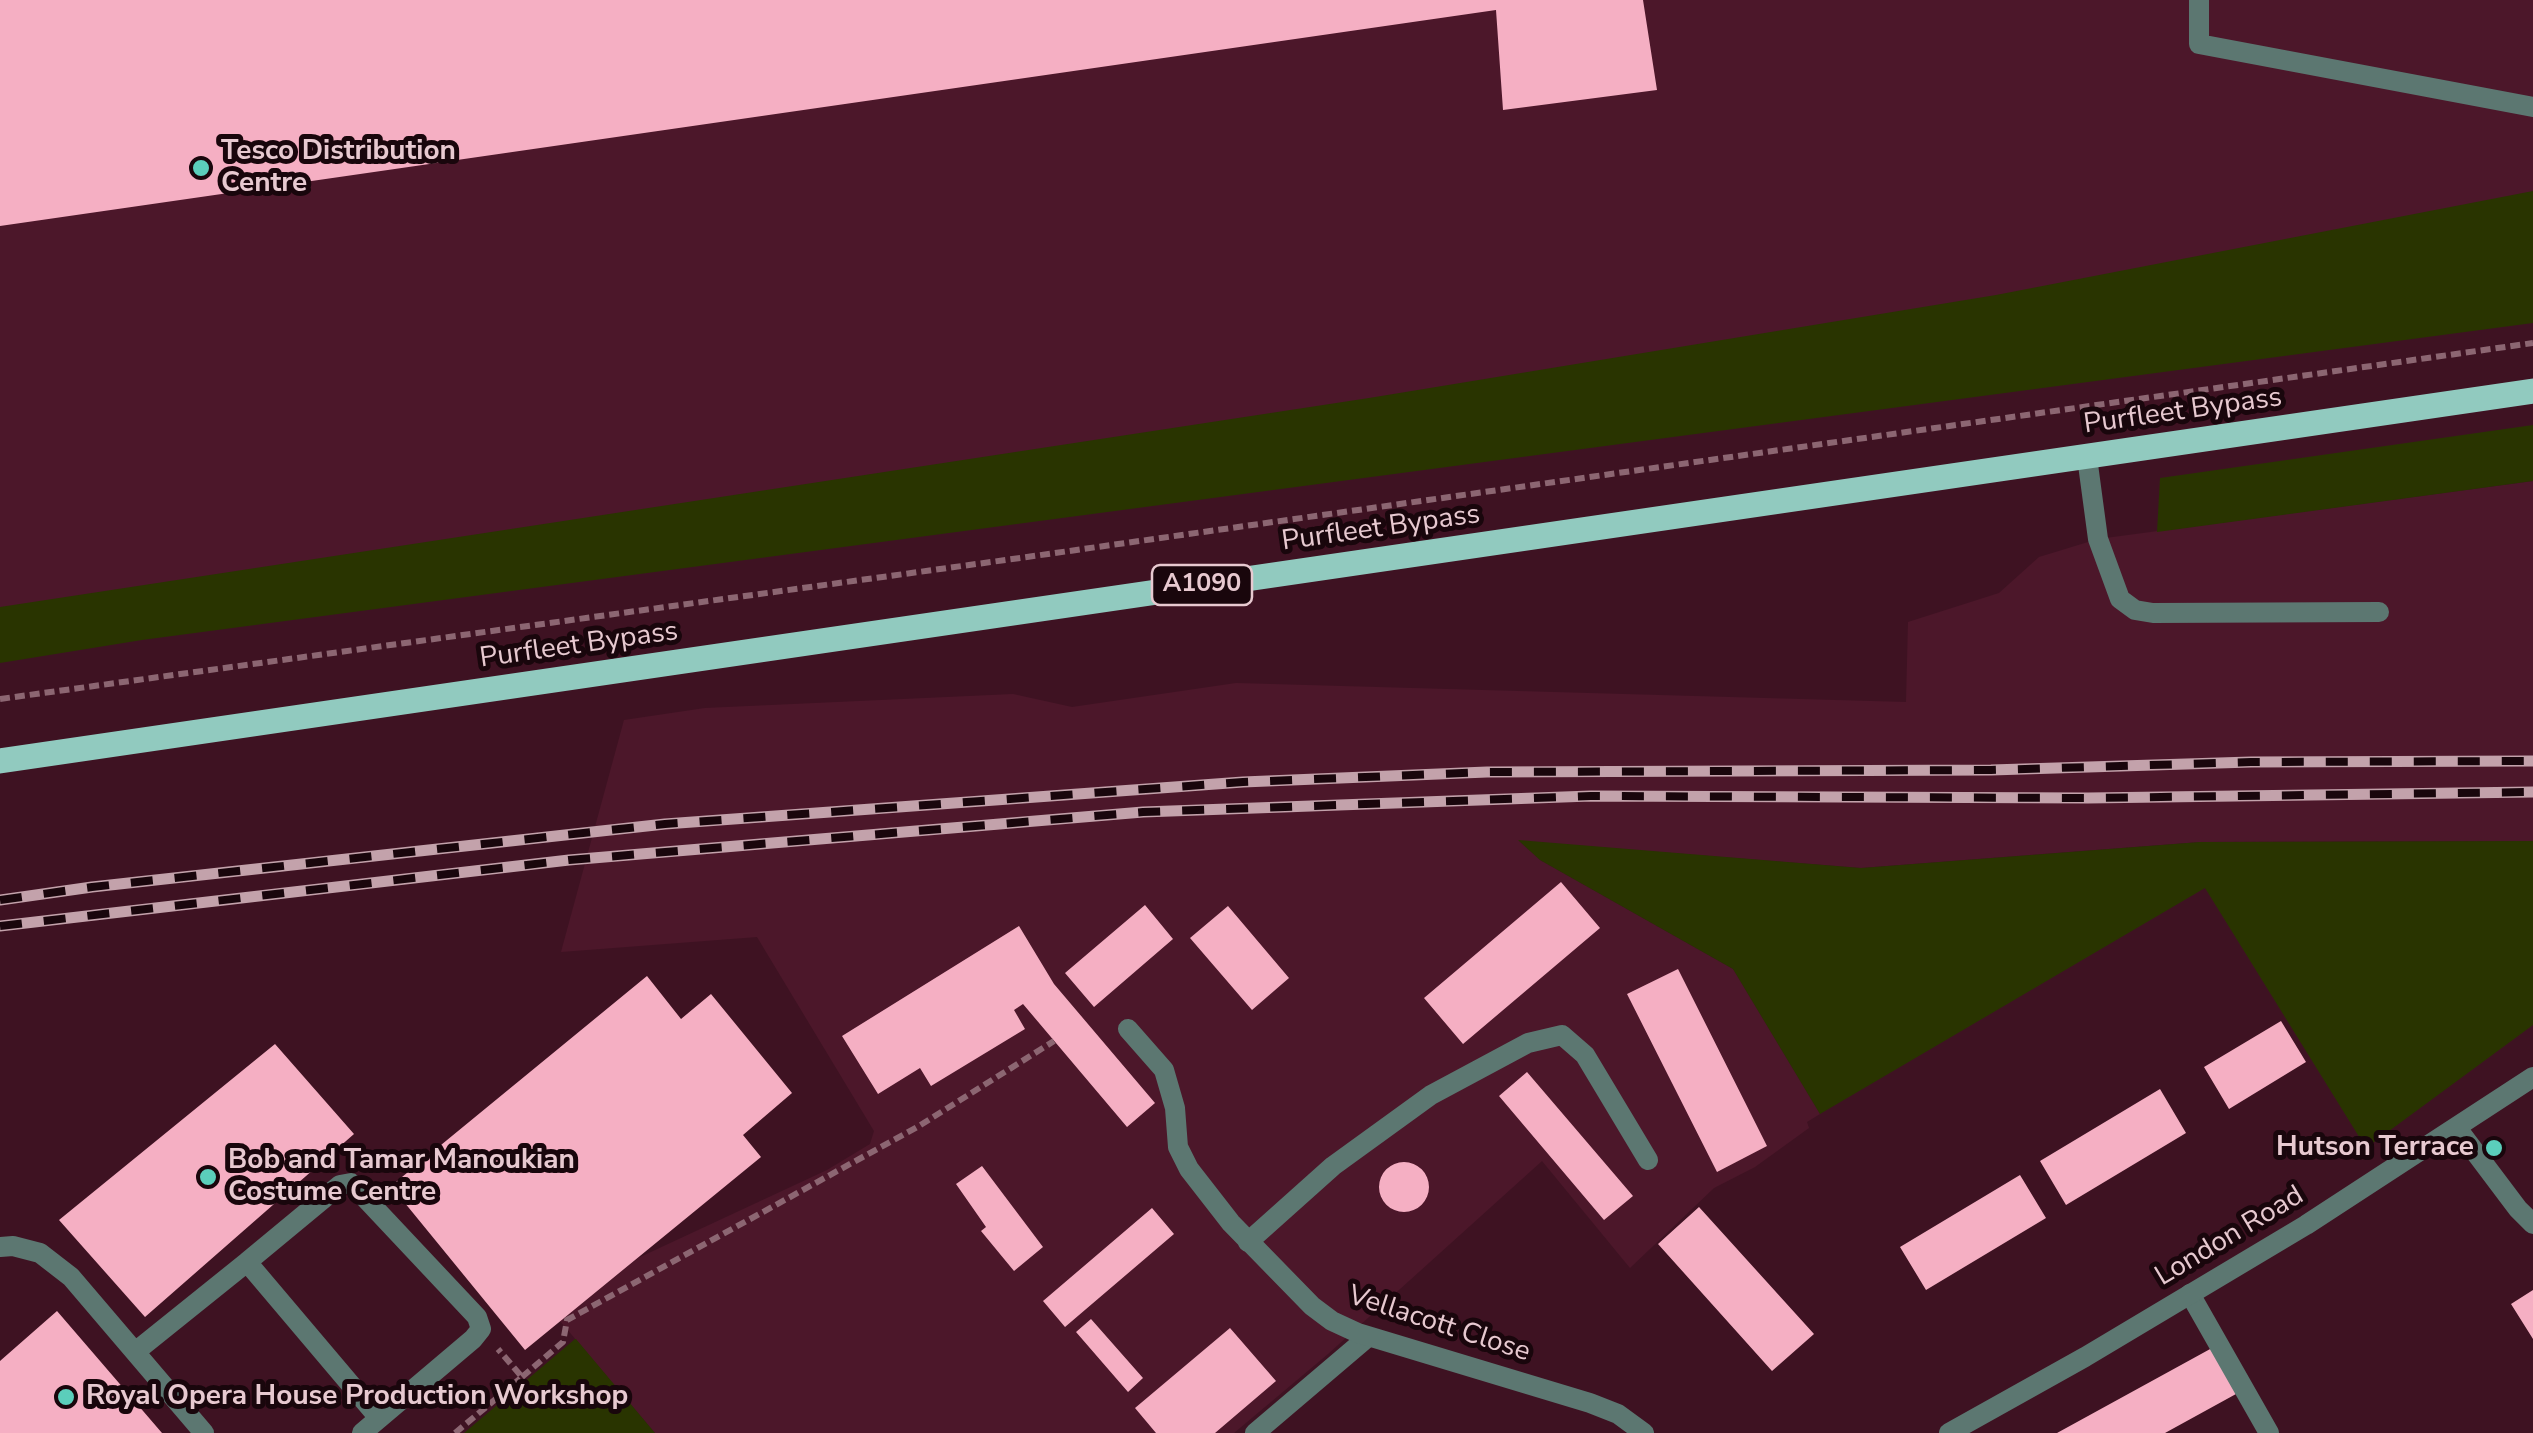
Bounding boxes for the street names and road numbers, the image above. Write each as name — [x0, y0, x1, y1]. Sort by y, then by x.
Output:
street label: Purfleet Bypass — [2082, 381, 2284, 443]
street label: Purfleet Bypass — [1280, 498, 1482, 560]
road number: A1090 — [1152, 565, 1252, 605]
street label: Purfleet Bypass — [478, 615, 680, 677]
street label: London Road — [2150, 1180, 2310, 1294]
street label: Vellacott Close — [1344, 1280, 1534, 1370]

